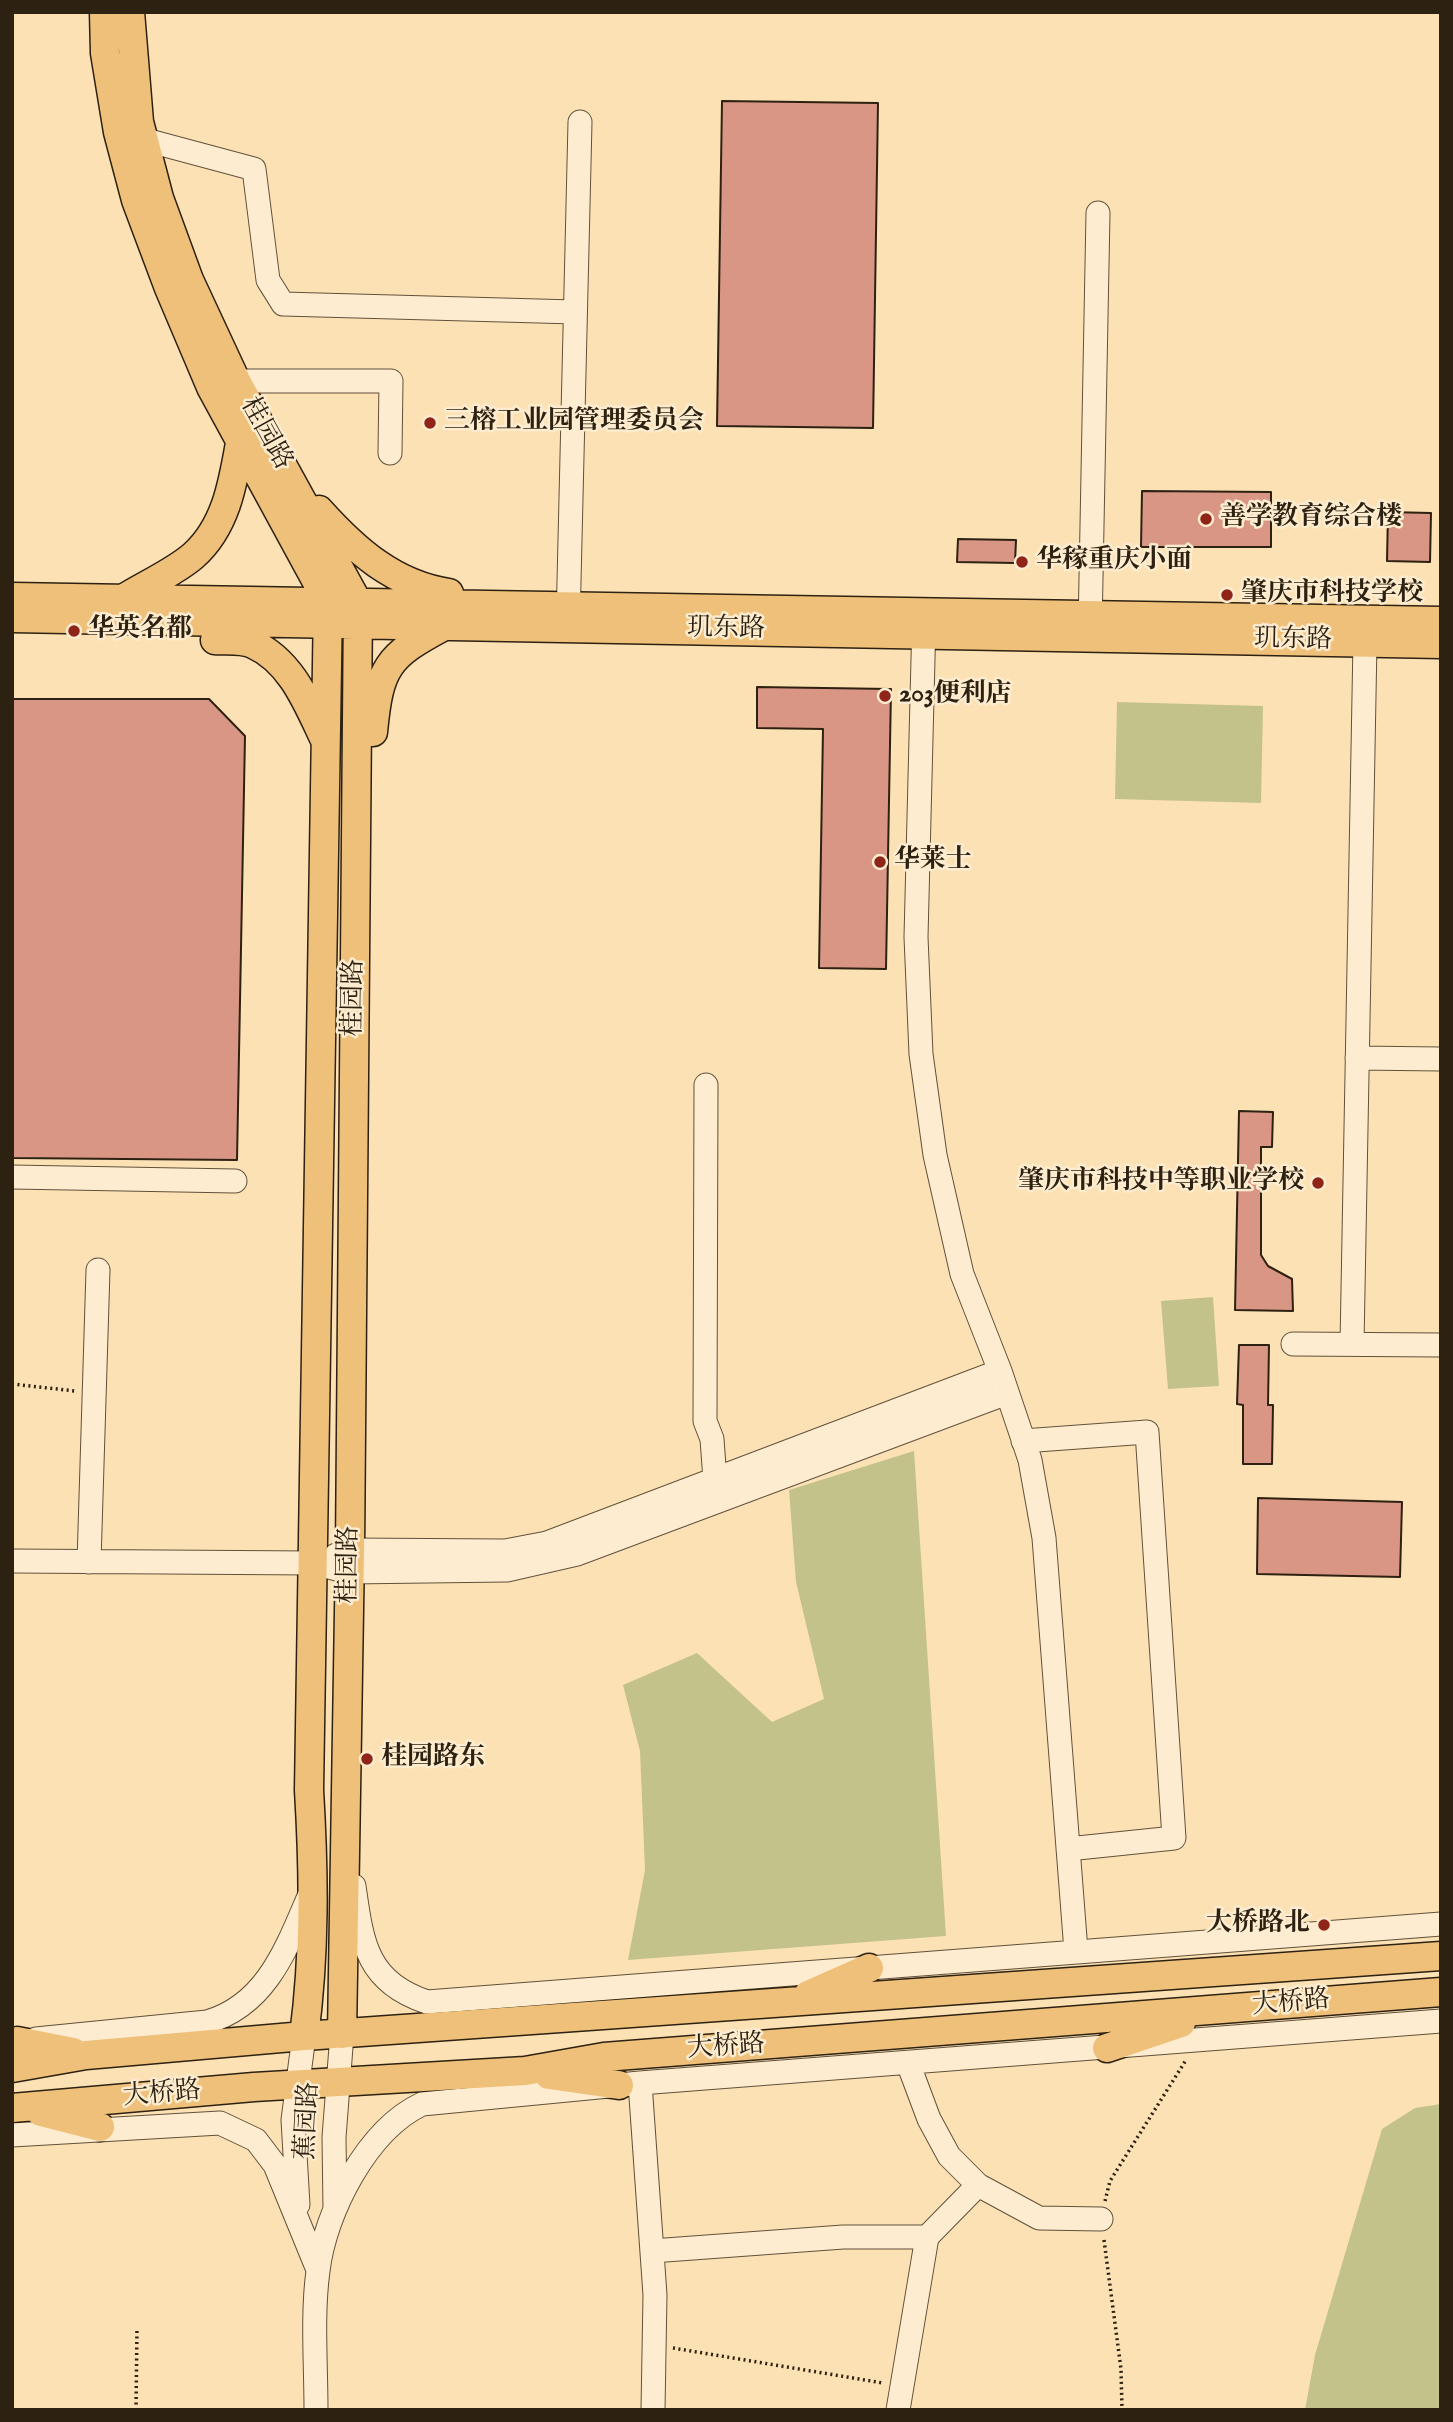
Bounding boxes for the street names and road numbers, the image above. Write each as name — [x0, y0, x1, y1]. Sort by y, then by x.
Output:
street label: 桂园路 — [232, 392, 298, 476]
street label: 玑东路 — [687, 614, 765, 646]
street label: 玑东路 — [1254, 625, 1332, 657]
street label: 桂园路 — [339, 959, 371, 1037]
street label: 桂园路 — [334, 1526, 366, 1604]
street label: 大桥路 — [1251, 1985, 1331, 2023]
street label: 大桥路 — [686, 2030, 766, 2066]
street label: 大桥路 — [122, 2076, 202, 2114]
street label: 蕉园路 — [291, 2081, 327, 2161]

